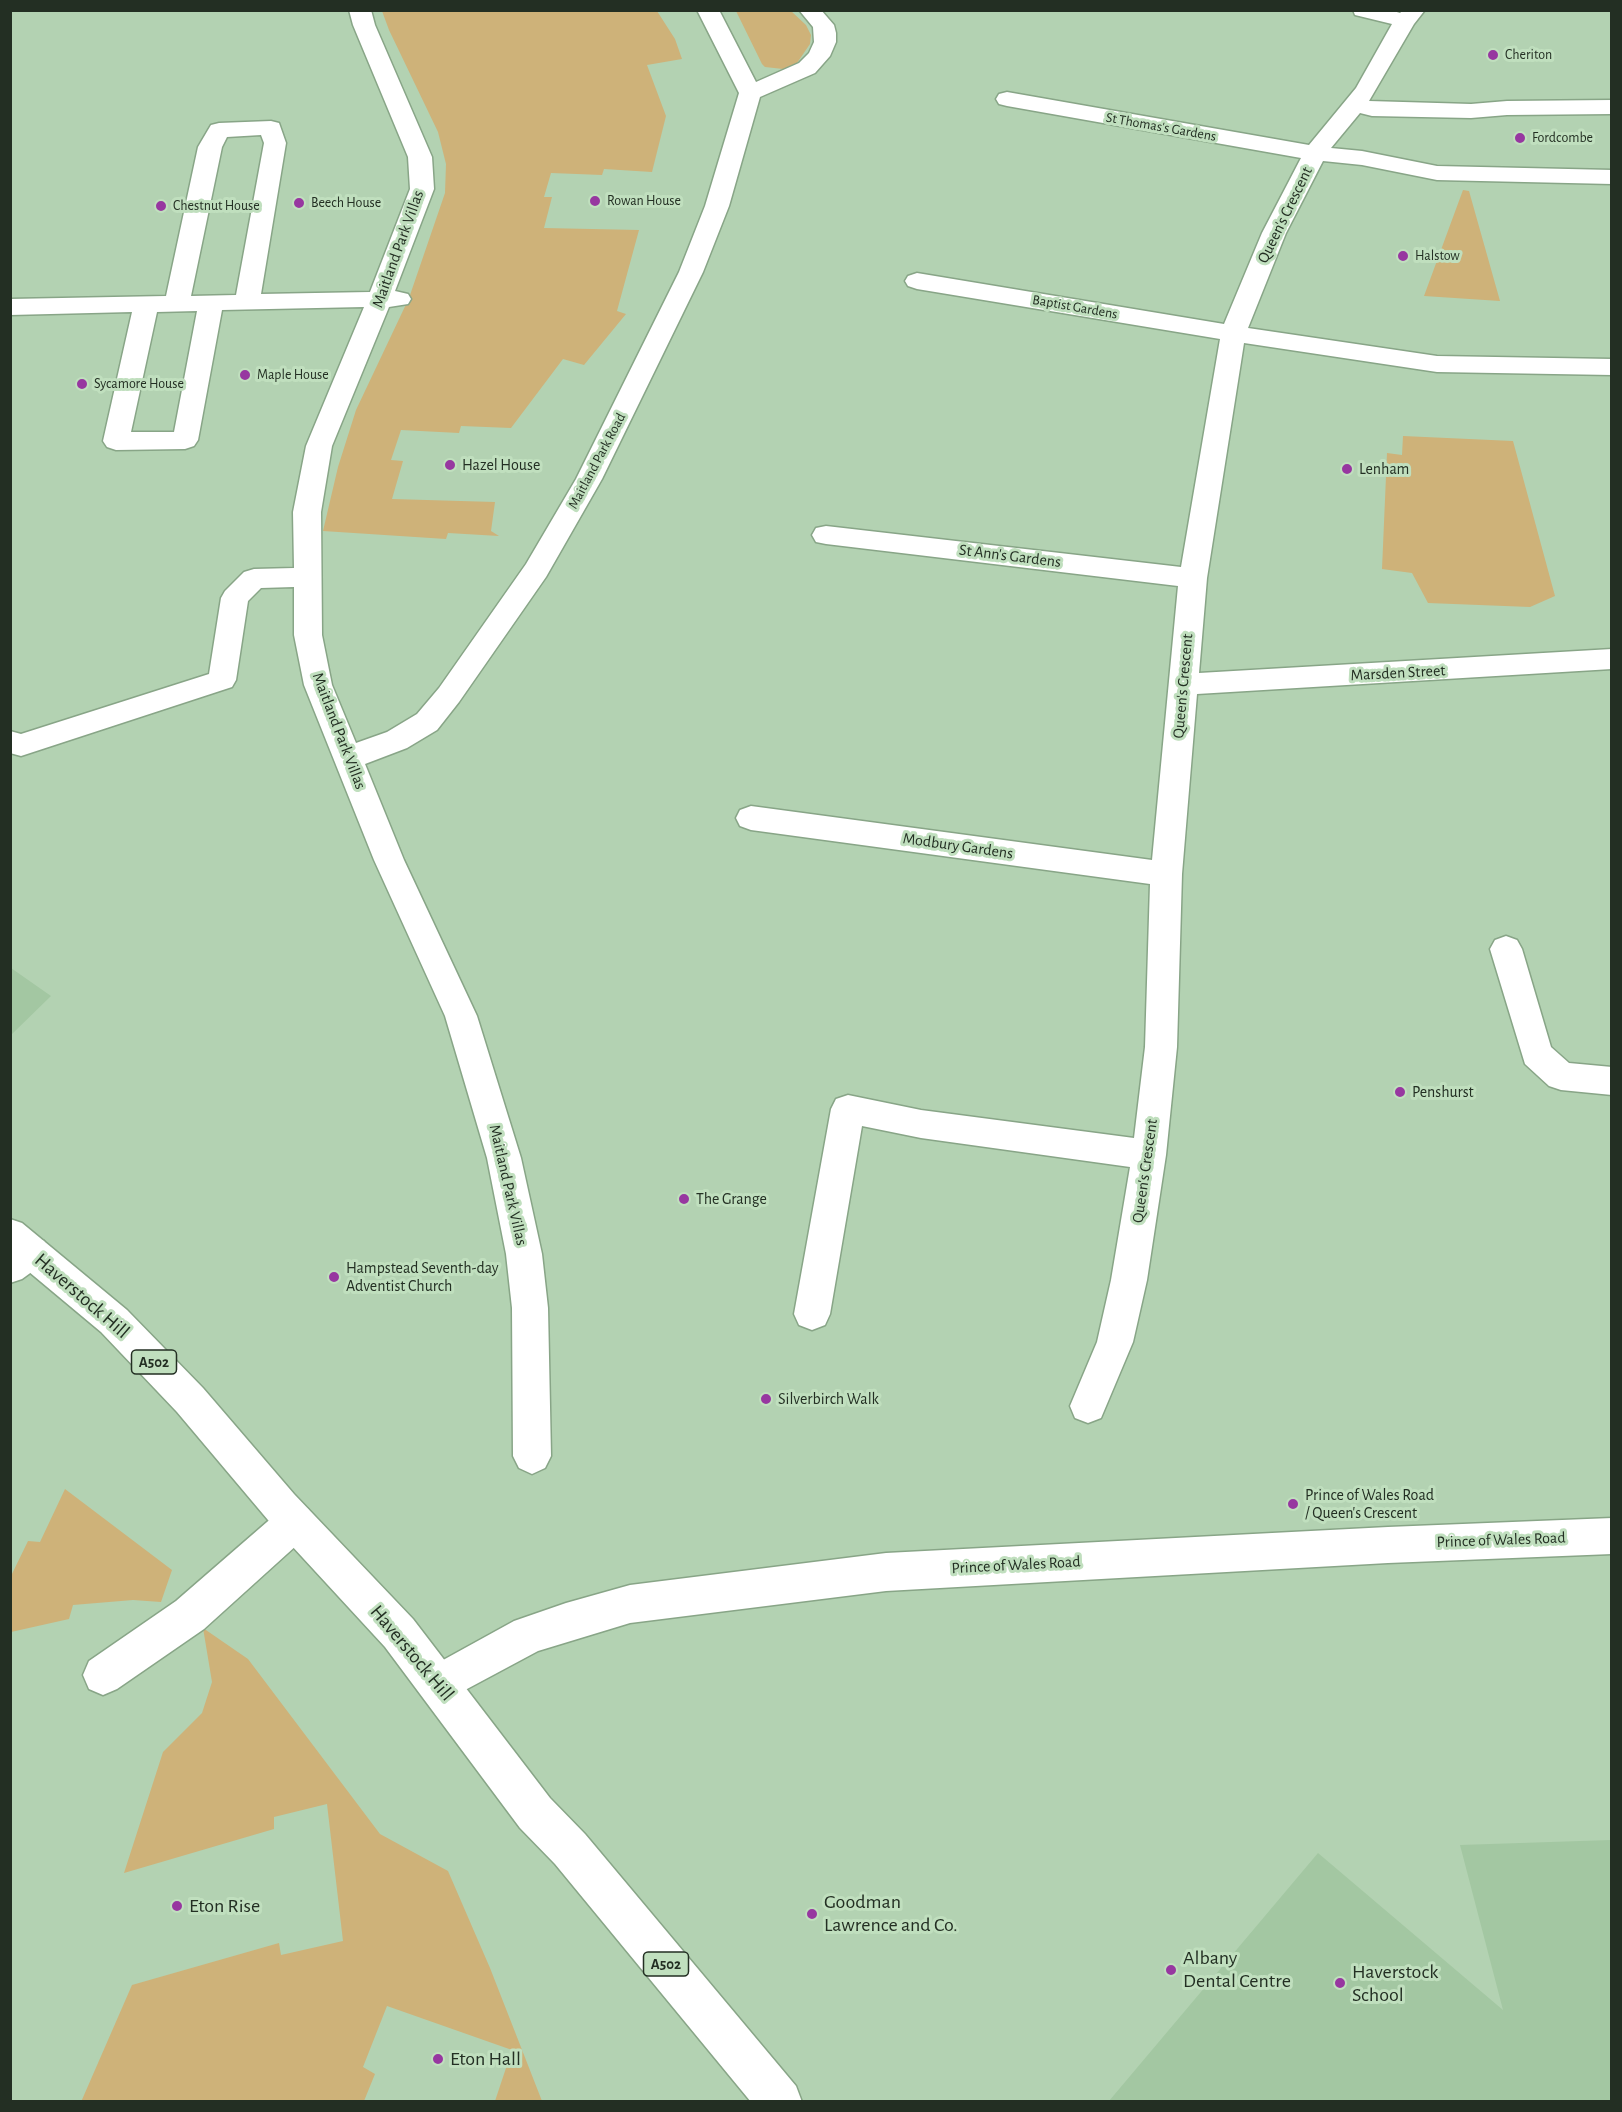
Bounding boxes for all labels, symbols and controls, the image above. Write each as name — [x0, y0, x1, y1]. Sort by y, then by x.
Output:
place label: Cheriton — [1505, 47, 1552, 63]
marker: Cheriton — [1486, 48, 1500, 62]
street label: St Thomas's Gardens — [1104, 109, 1218, 145]
place label: Fordcombe — [1532, 130, 1593, 146]
marker: Fordcombe — [1513, 131, 1527, 145]
street label: Queen's Crescent — [1253, 164, 1317, 266]
street label: Maitland Park Villas — [368, 188, 428, 310]
place label: Rowan House — [607, 193, 681, 209]
marker: Rowan House — [588, 194, 602, 208]
place label: Beech House — [311, 195, 381, 211]
marker: Beech House — [292, 196, 306, 210]
place label: Chestnut House — [173, 198, 260, 214]
marker: Chestnut House — [154, 199, 168, 213]
place label: Halstow — [1415, 248, 1460, 264]
marker: Halstow — [1396, 249, 1410, 263]
street label: Baptist Gardens — [1031, 291, 1119, 323]
place label: Maple House — [257, 367, 329, 383]
marker: Maple House — [238, 368, 252, 382]
place label: Sycamore House — [94, 376, 184, 392]
marker: Sycamore House — [75, 377, 89, 391]
street label: Maitland Park Road — [565, 410, 629, 512]
place label: Hazel House — [462, 455, 540, 475]
marker: Hazel House — [443, 458, 457, 472]
place label: Lenham — [1359, 459, 1409, 479]
marker: Lenham — [1340, 462, 1354, 476]
street label: St Ann's Gardens — [958, 540, 1062, 572]
street label: Queen's Crescent — [1169, 633, 1197, 739]
street label: Marsden Street — [1350, 661, 1446, 685]
street label: Maitland Park Villas — [308, 670, 370, 792]
street label: Modbury Gardens — [902, 829, 1014, 863]
place label: Penshurst — [1412, 1082, 1474, 1102]
marker: Penshurst — [1393, 1085, 1407, 1099]
street label: Queen's Crescent — [1128, 1118, 1162, 1224]
street label: Maitland Park Villas — [485, 1123, 531, 1247]
place label: The Grange — [696, 1189, 767, 1209]
marker: The Grange — [677, 1192, 691, 1206]
street label: Haverstock Hill — [30, 1248, 134, 1344]
place label: Hampstead Seventh-day Adventist Church — [346, 1258, 499, 1296]
marker: Hampstead Seventh-day Adventist Church — [327, 1270, 341, 1284]
road number: A502 — [132, 1350, 176, 1374]
place label: Silverbirch Walk — [778, 1389, 879, 1409]
marker: Silverbirch Walk — [759, 1392, 773, 1406]
place label: Prince of Wales Road / Queen's Crescent — [1305, 1485, 1434, 1523]
marker: Prince of Wales Road / Queen's Crescent — [1286, 1497, 1300, 1511]
street label: Prince of Wales Road — [1436, 1528, 1566, 1552]
street label: Prince of Wales Road — [951, 1552, 1081, 1578]
street label: Haverstock Hill — [365, 1600, 459, 1706]
place label: Goodman Lawrence and Co. — [824, 1890, 957, 1937]
place label: Eton Rise — [189, 1894, 260, 1918]
marker: Eton Rise — [170, 1899, 184, 1913]
marker: Goodman Lawrence and Co. — [805, 1907, 819, 1921]
place label: Albany Dental Centre — [1183, 1946, 1291, 1993]
road number: A502 — [644, 1952, 688, 1976]
place label: Haverstock School — [1352, 1960, 1438, 2007]
marker: Albany Dental Centre — [1164, 1963, 1178, 1977]
marker: Haverstock School — [1333, 1976, 1347, 1990]
place label: Eton Hall — [450, 2047, 521, 2071]
marker: Eton Hall — [431, 2052, 445, 2066]

